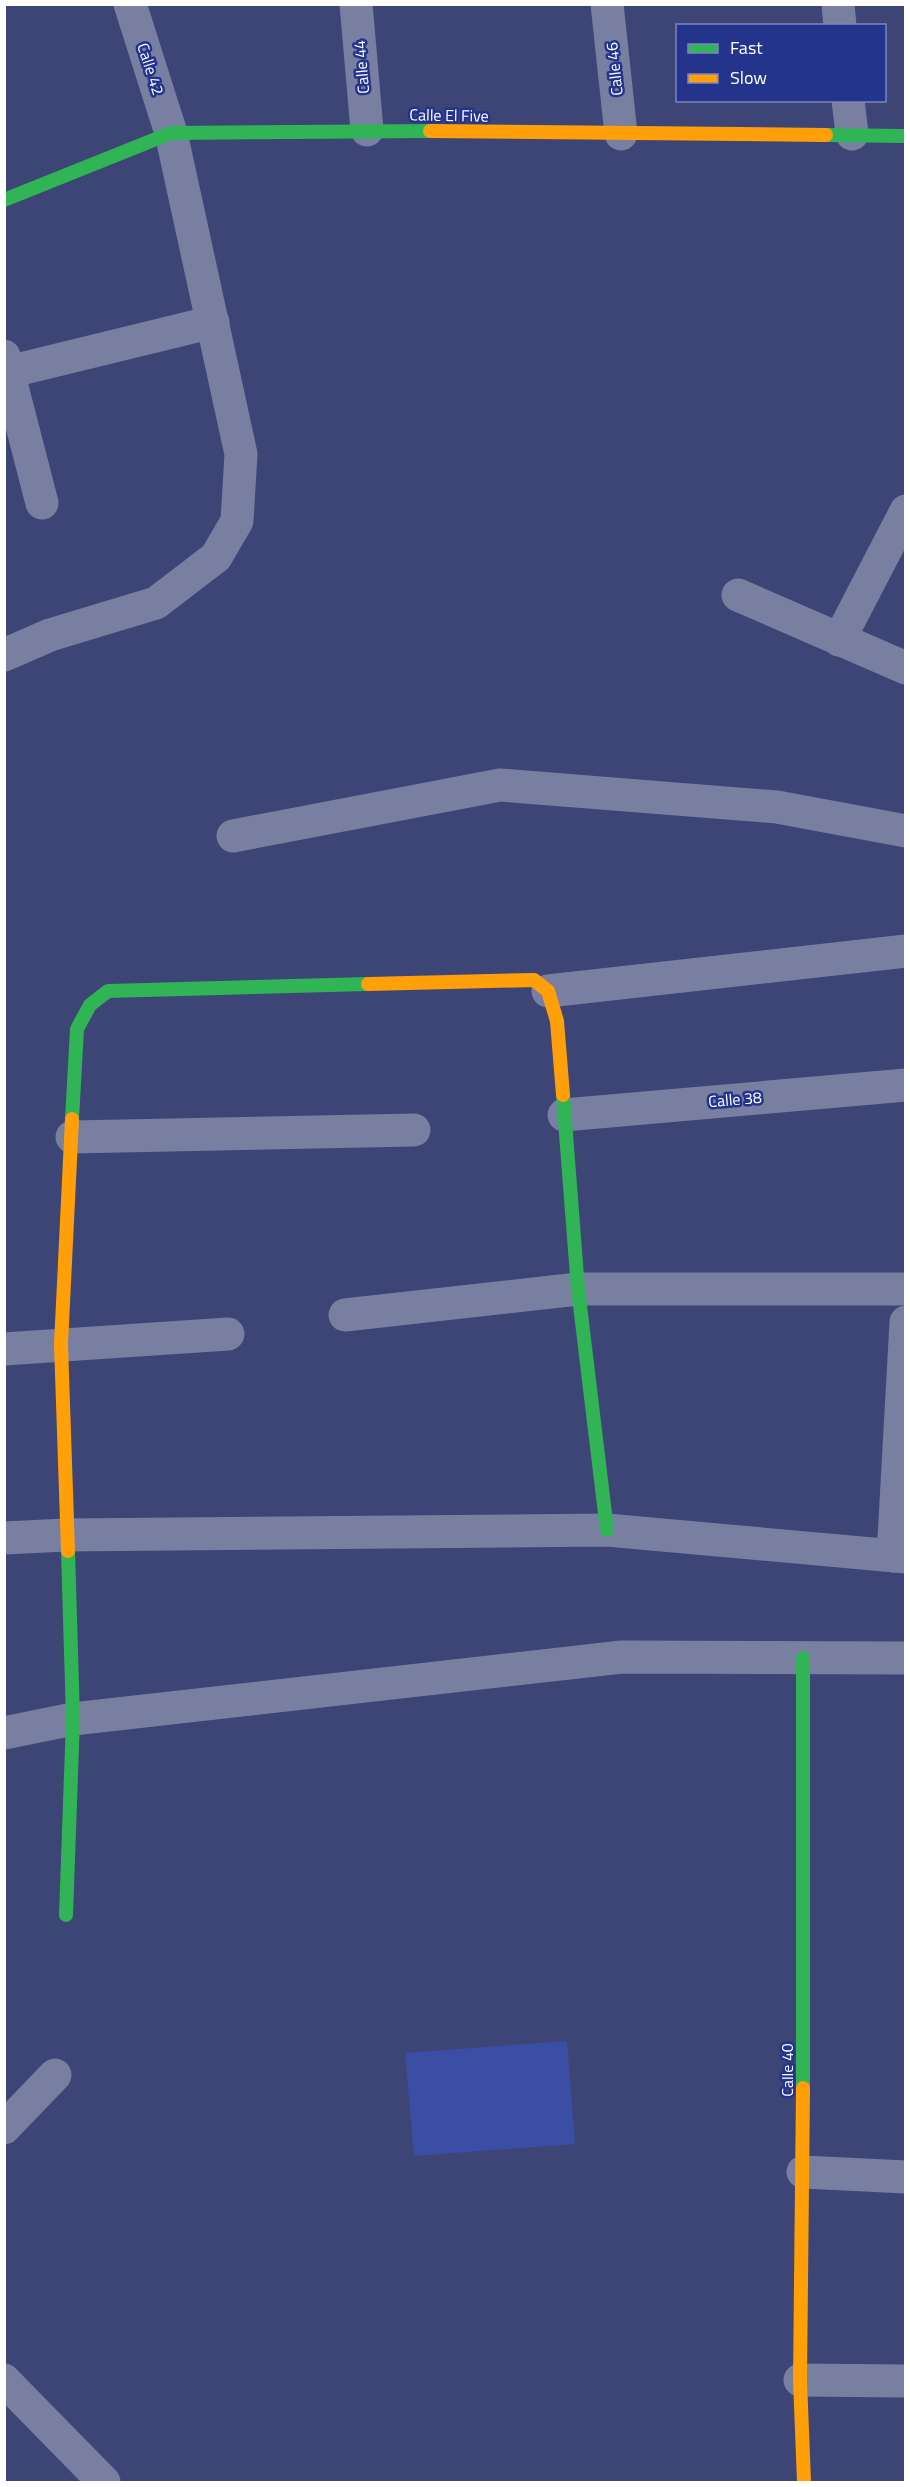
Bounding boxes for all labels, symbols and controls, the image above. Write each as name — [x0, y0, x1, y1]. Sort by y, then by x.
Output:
legend — [676, 24, 886, 102]
text: Fast — [730, 34, 763, 61]
street label: Calle 44 — [347, 39, 375, 95]
street label: Calle 42 — [131, 40, 171, 98]
street label: Calle 46 — [599, 41, 629, 97]
text: Slow — [730, 64, 767, 91]
street label: Calle El Five — [409, 102, 489, 128]
street label: Calle 38 — [707, 1085, 763, 1113]
street label: Calle 40 — [775, 2043, 799, 2097]

